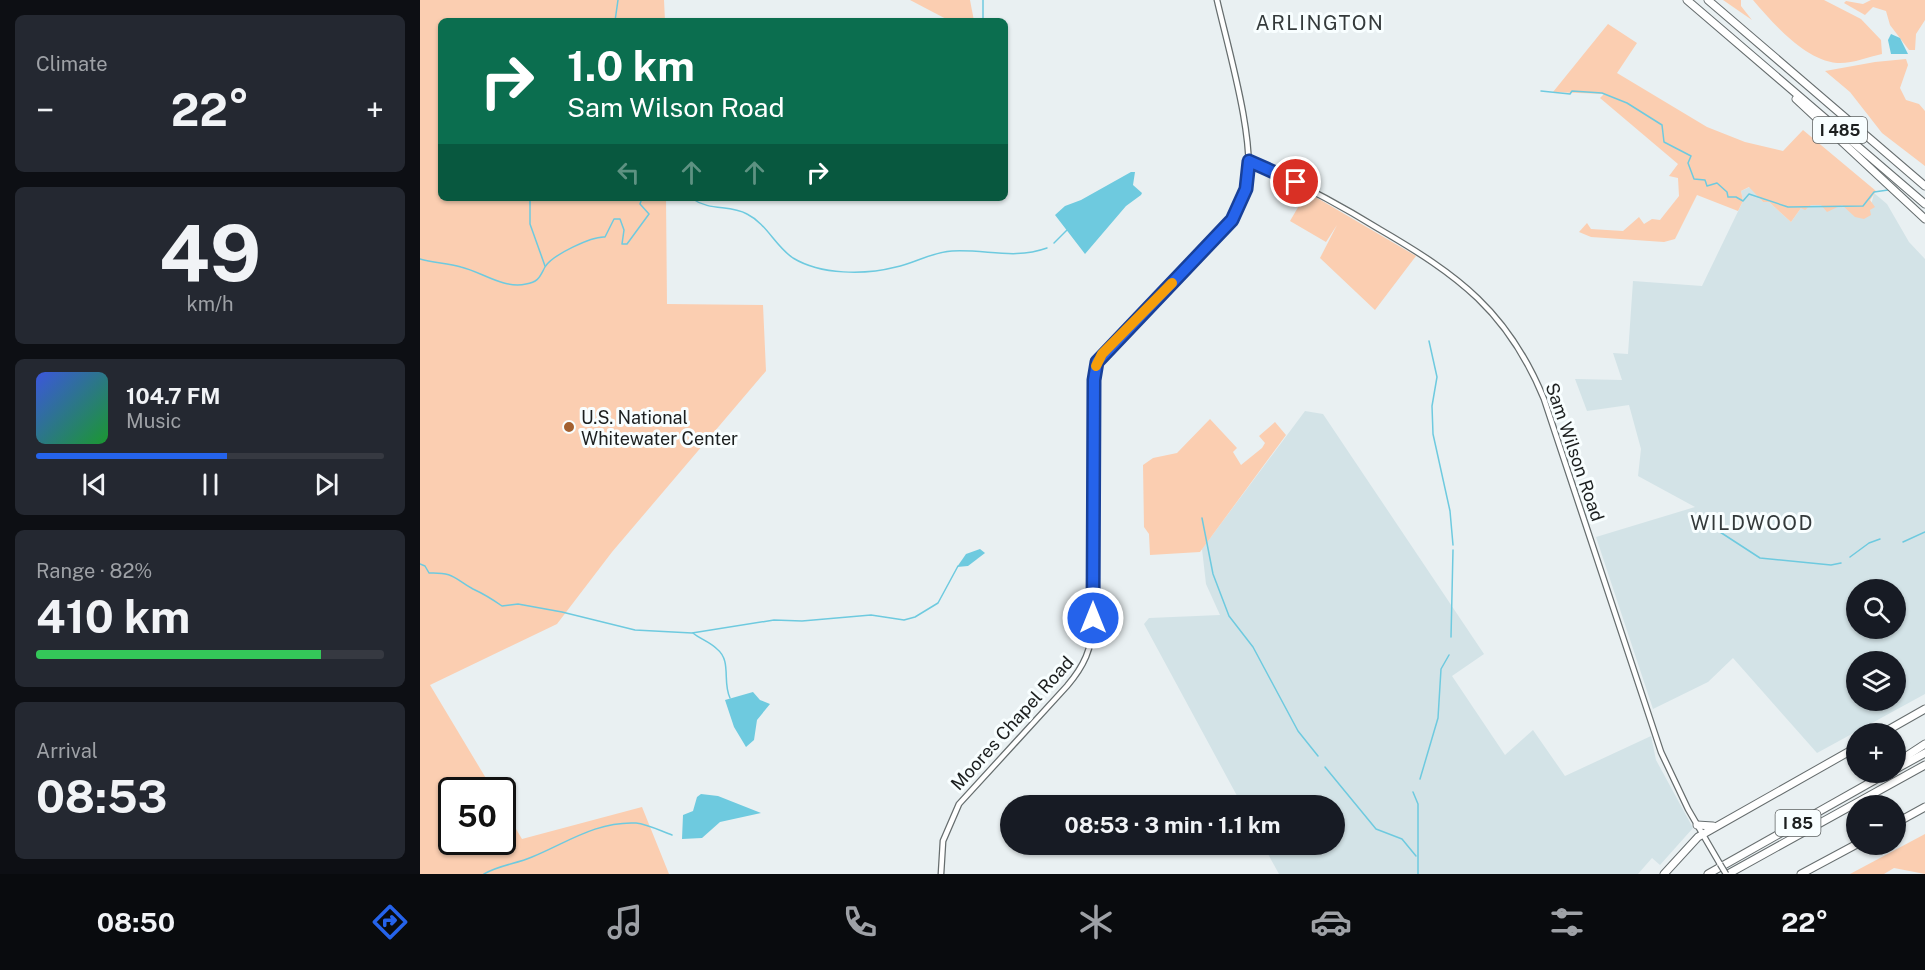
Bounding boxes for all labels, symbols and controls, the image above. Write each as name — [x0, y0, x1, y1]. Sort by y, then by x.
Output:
district label: ARLINGTON — [1256, 11, 1384, 35]
text: 1.0 km — [567, 41, 695, 90]
icon: right — [468, 42, 546, 120]
text: Climate — [36, 52, 108, 76]
text: 22° — [171, 83, 249, 136]
text: − — [36, 91, 54, 129]
text: + — [366, 91, 384, 129]
text: Sam Wilson Road — [567, 91, 785, 123]
road number: I 485 — [1813, 117, 1867, 143]
icon: left — [612, 156, 645, 189]
icon: ahead — [675, 156, 708, 189]
icon: ahead — [738, 156, 771, 189]
icon: right — [801, 156, 834, 189]
pin — [1270, 156, 1321, 207]
icon: arrive — [1279, 165, 1312, 198]
text: 49 — [159, 207, 261, 299]
text: km/h — [186, 292, 234, 316]
street label: Sam Wilson Road — [1541, 380, 1609, 524]
text: 104.7 FM — [126, 383, 221, 409]
place label: U.S. National Whitewater Center — [581, 407, 738, 449]
text: Music — [126, 409, 181, 433]
marker: U.S. National Whitewater Center — [562, 420, 576, 434]
icon: previous — [78, 468, 111, 501]
icon: pause — [194, 468, 227, 501]
icon: next — [310, 468, 343, 501]
district label: WILDWOOD — [1690, 511, 1814, 535]
text: Range · 82% — [36, 559, 152, 583]
map controls — [1846, 579, 1906, 855]
button: search — [1846, 579, 1906, 639]
position arrow — [1061, 586, 1125, 650]
text: 410 km — [36, 590, 190, 643]
button: layers — [1846, 651, 1906, 711]
street label: Moores Chapel Road — [946, 652, 1078, 794]
button: + — [1846, 723, 1906, 783]
text: Arrival — [36, 739, 98, 763]
text: 08:53 — [36, 770, 168, 823]
speed limit sign: 50 — [438, 777, 516, 855]
button: − — [1846, 795, 1906, 855]
road number: I 85 — [1776, 810, 1820, 836]
text: 08:53 · 3 min · 1.1 km — [1065, 812, 1280, 838]
icon: directions — [369, 901, 411, 943]
icon: music — [604, 901, 646, 943]
icon: phone — [839, 901, 881, 943]
icon: climate — [1075, 901, 1117, 943]
icon: car — [1310, 901, 1352, 943]
icon: filters — [1546, 901, 1588, 943]
text: 08:50 — [97, 906, 175, 938]
text: 22° — [1781, 906, 1828, 938]

